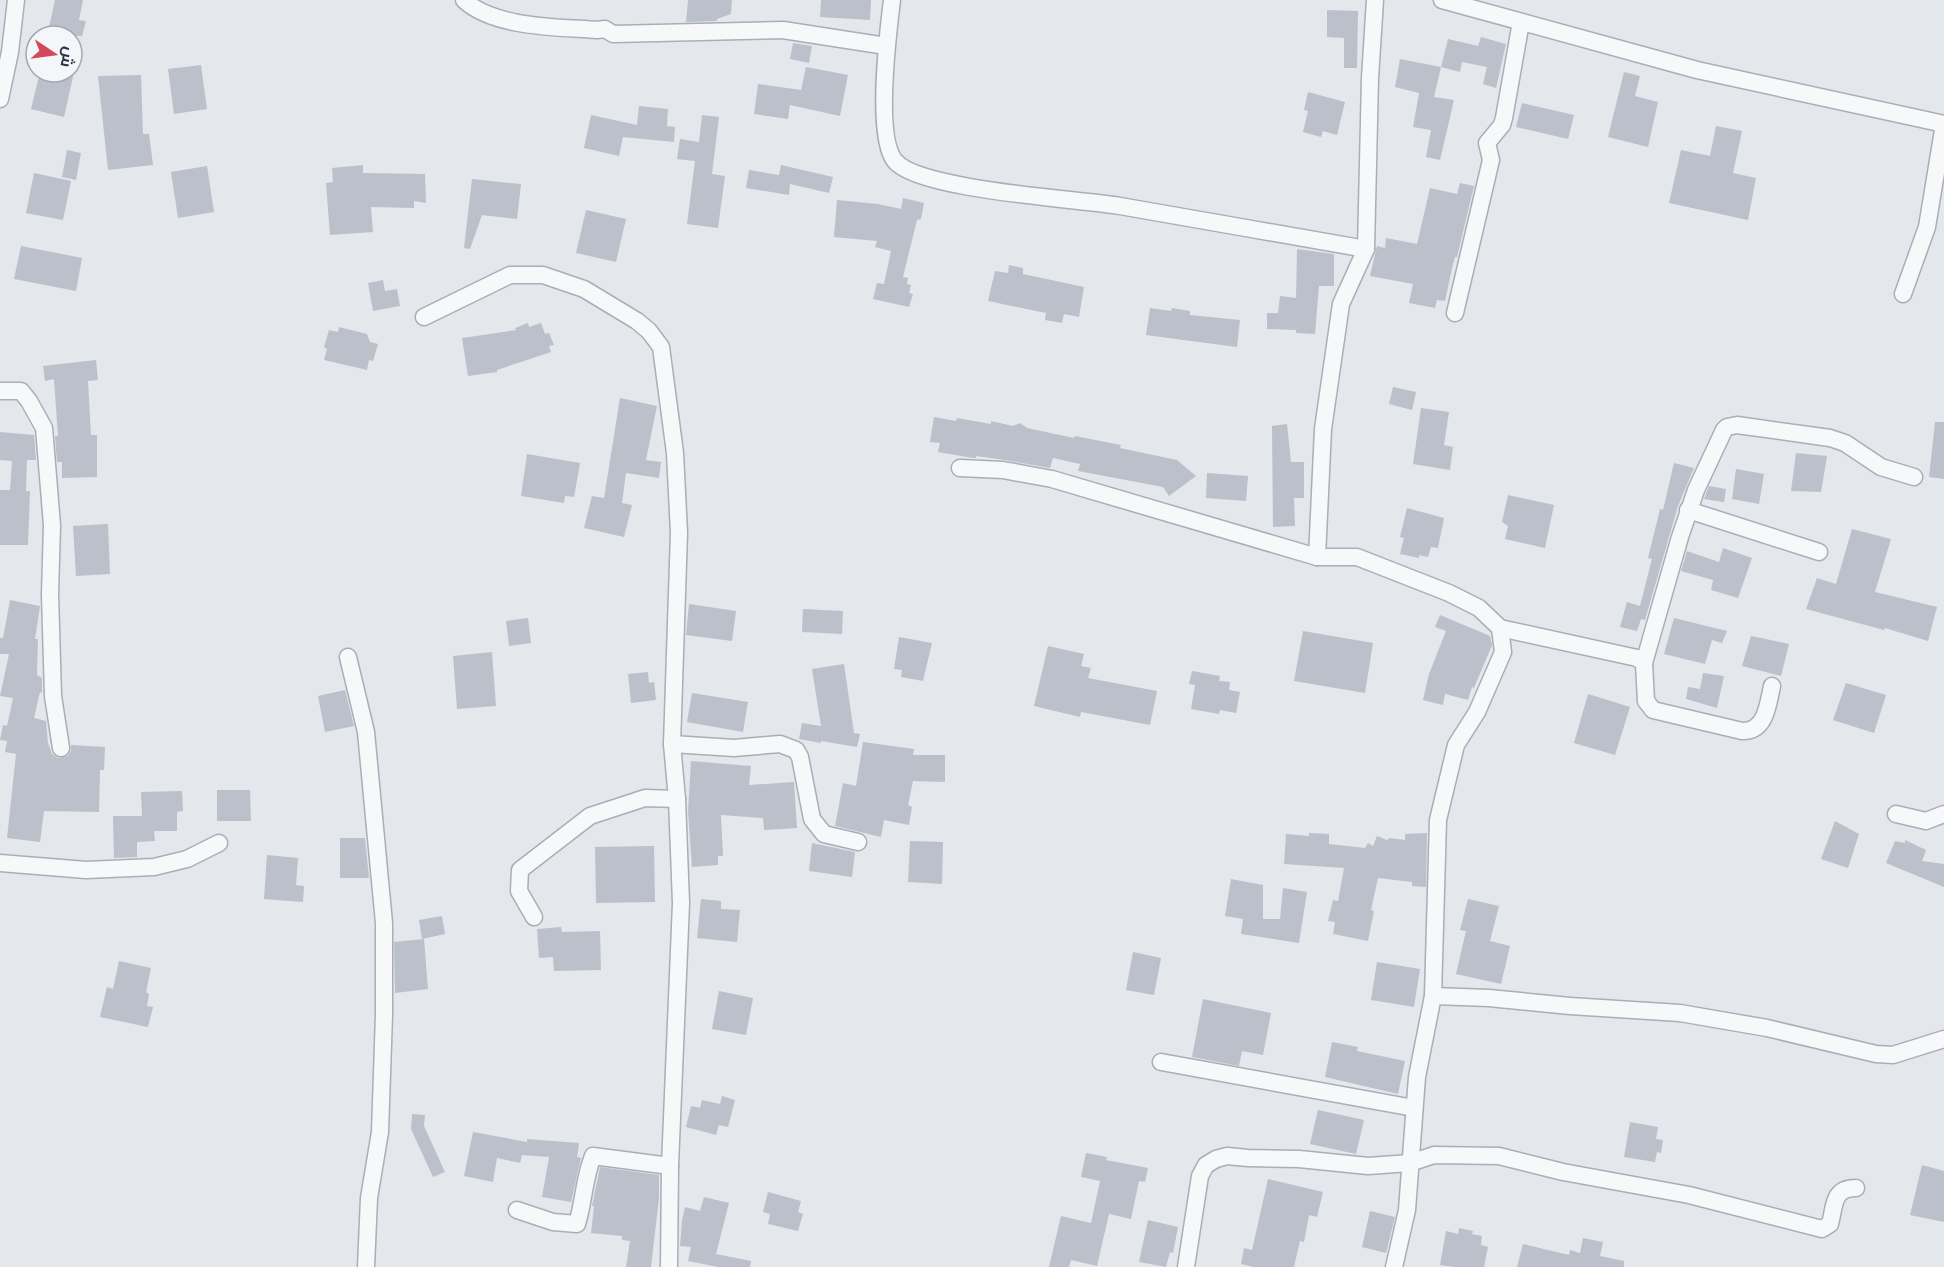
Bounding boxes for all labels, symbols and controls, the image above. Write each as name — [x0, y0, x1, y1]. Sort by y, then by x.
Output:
north arrow — [24, 24, 84, 84]
text: ش — [56, 45, 82, 70]

